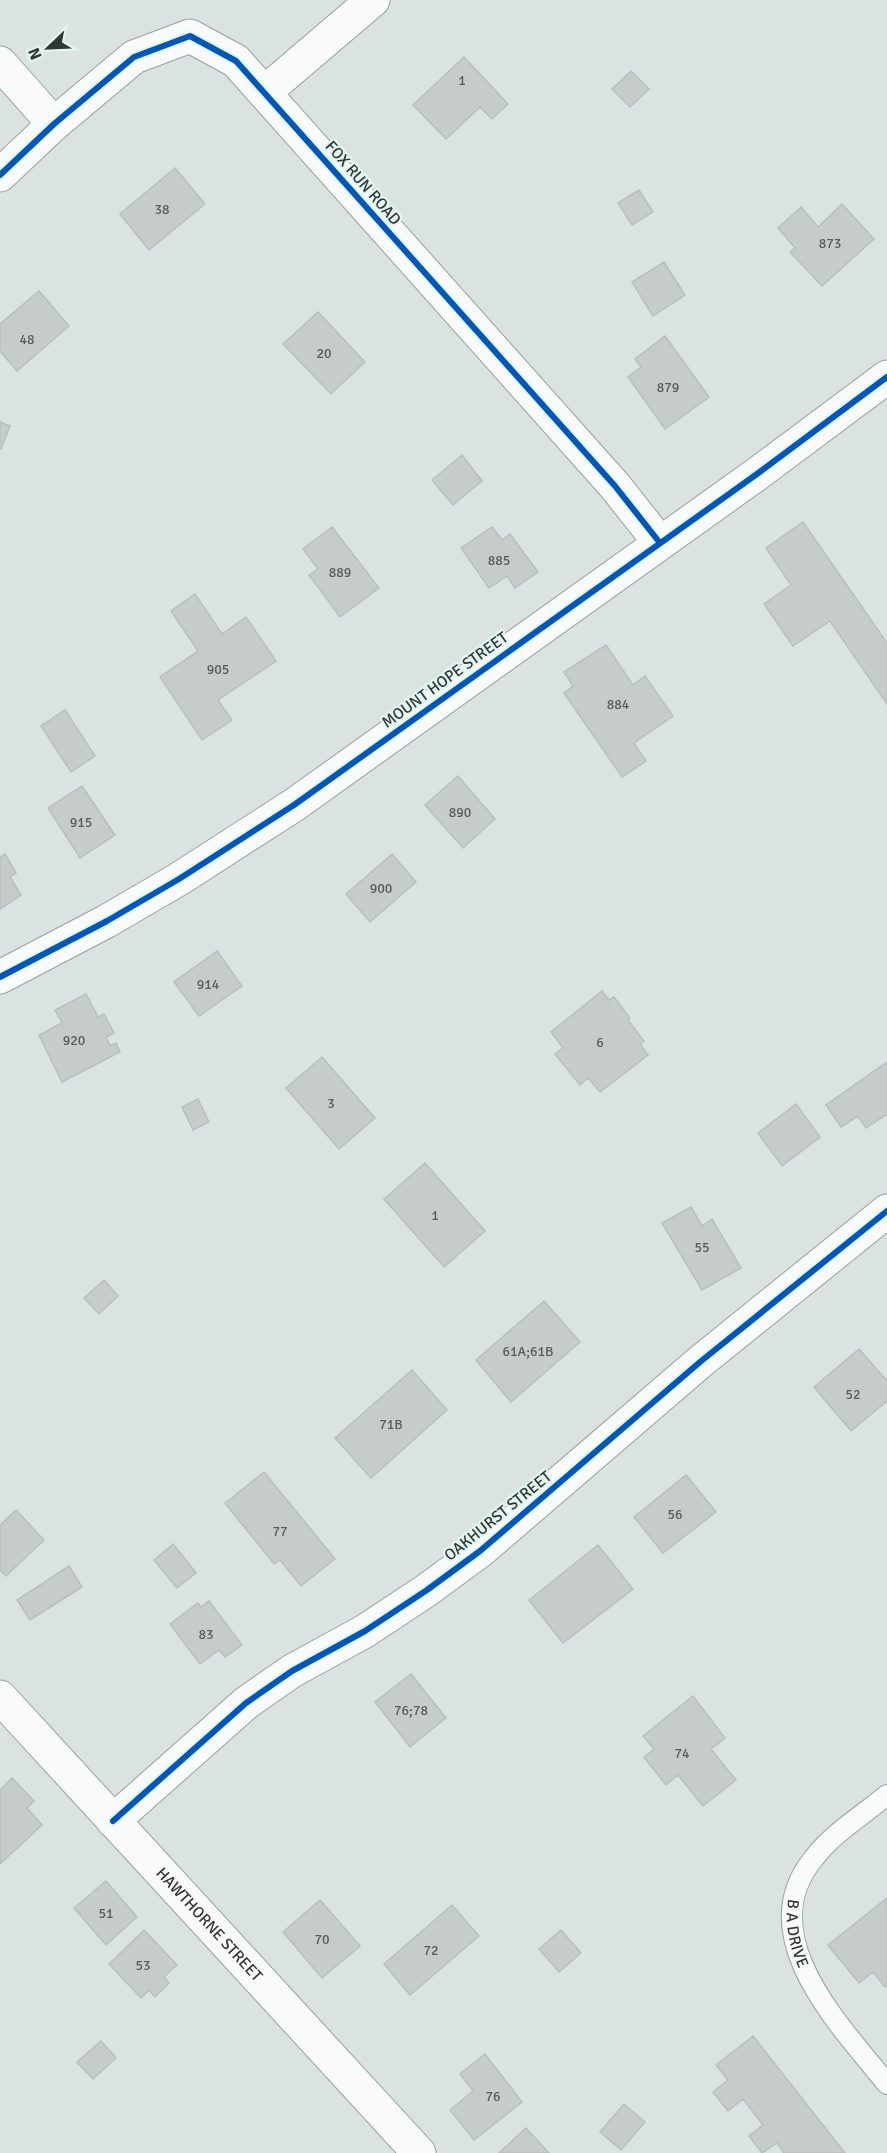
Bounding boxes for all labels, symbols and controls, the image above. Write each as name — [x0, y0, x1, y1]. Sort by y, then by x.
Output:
north arrow — [18, 18, 78, 78]
text: N — [24, 44, 46, 63]
house number: 1 — [458, 72, 466, 89]
street label: FOX RUN ROAD — [321, 137, 405, 229]
house number: 38 — [154, 201, 170, 218]
house number: 873 — [819, 235, 841, 252]
house number: 48 — [19, 331, 35, 348]
house number: 20 — [316, 345, 332, 362]
house number: 879 — [657, 379, 679, 396]
house number: 885 — [488, 552, 510, 569]
house number: 889 — [329, 564, 351, 581]
street label: MOUNT HOPE STREET — [378, 627, 512, 733]
house number: 905 — [207, 661, 229, 678]
house number: 884 — [607, 696, 630, 713]
house number: 890 — [449, 804, 471, 821]
house number: 915 — [70, 814, 92, 831]
house number: 900 — [370, 880, 392, 897]
house number: 914 — [197, 976, 220, 993]
house number: 920 — [63, 1032, 85, 1049]
house number: 6 — [596, 1034, 604, 1051]
house number: 3 — [327, 1095, 335, 1112]
house number: 1 — [431, 1207, 439, 1224]
house number: 55 — [694, 1239, 710, 1256]
house number: 61A;61B — [502, 1343, 554, 1360]
house number: 52 — [845, 1386, 861, 1403]
house number: 71B — [379, 1416, 403, 1433]
street label: OAKHURST STREET — [440, 1466, 556, 1565]
house number: 56 — [667, 1506, 683, 1523]
house number: 77 — [272, 1523, 288, 1540]
house number: 83 — [198, 1626, 214, 1643]
house number: 76;78 — [394, 1702, 428, 1719]
house number: 74 — [674, 1745, 690, 1762]
street label: HAWTHORNE STREET — [152, 1863, 267, 1986]
street label: B A DRIVE — [782, 1898, 813, 1971]
house number: 51 — [98, 1905, 114, 1922]
house number: 70 — [314, 1931, 330, 1948]
house number: 72 — [423, 1942, 439, 1959]
house number: 53 — [135, 1957, 151, 1974]
house number: 76 — [485, 2088, 501, 2105]

